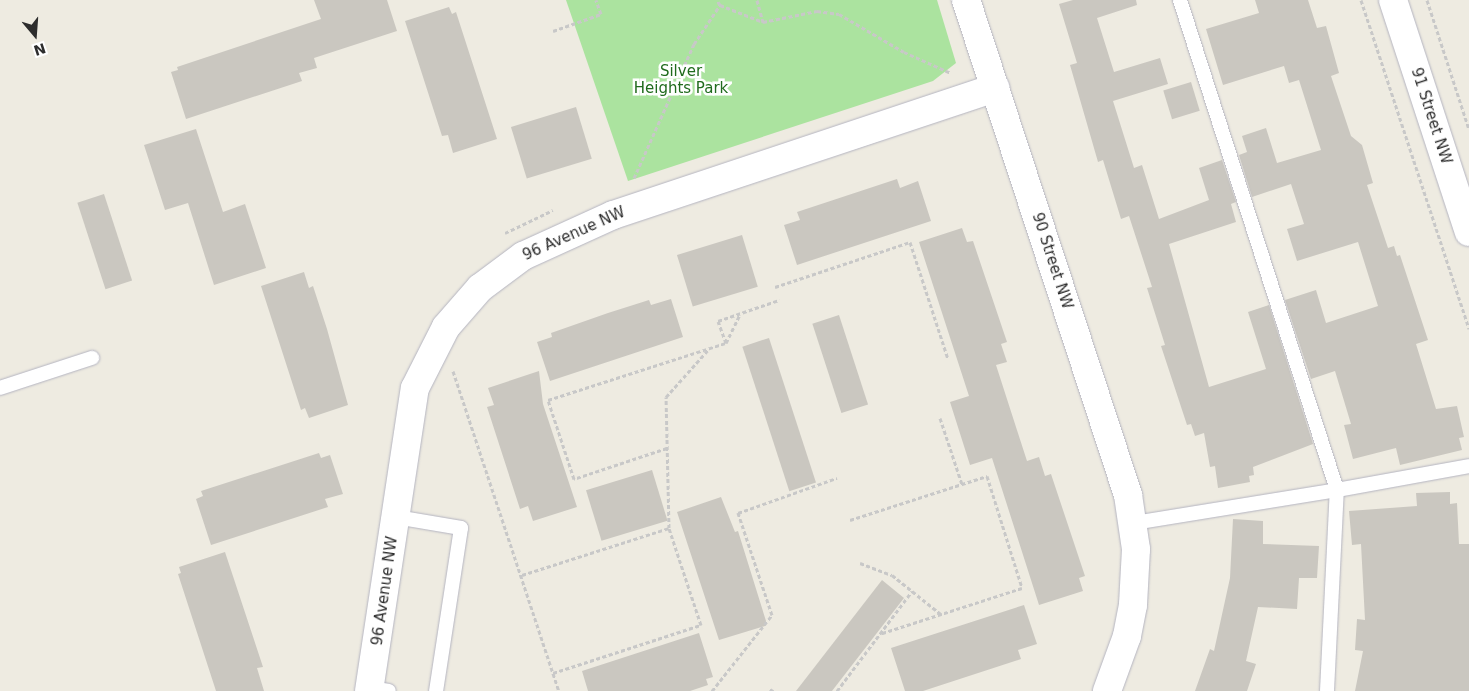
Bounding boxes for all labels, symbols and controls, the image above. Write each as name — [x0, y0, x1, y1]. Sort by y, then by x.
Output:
north arrow — [10, 10, 60, 60]
text: N — [32, 40, 48, 59]
park label: Silver Heights Park — [634, 62, 728, 97]
street label: 91 Street NW — [1407, 66, 1455, 166]
street label: 96 Avenue NW — [520, 203, 628, 265]
street label: 90 Street NW — [1028, 211, 1076, 311]
street label: 96 Avenue NW — [368, 535, 402, 647]

